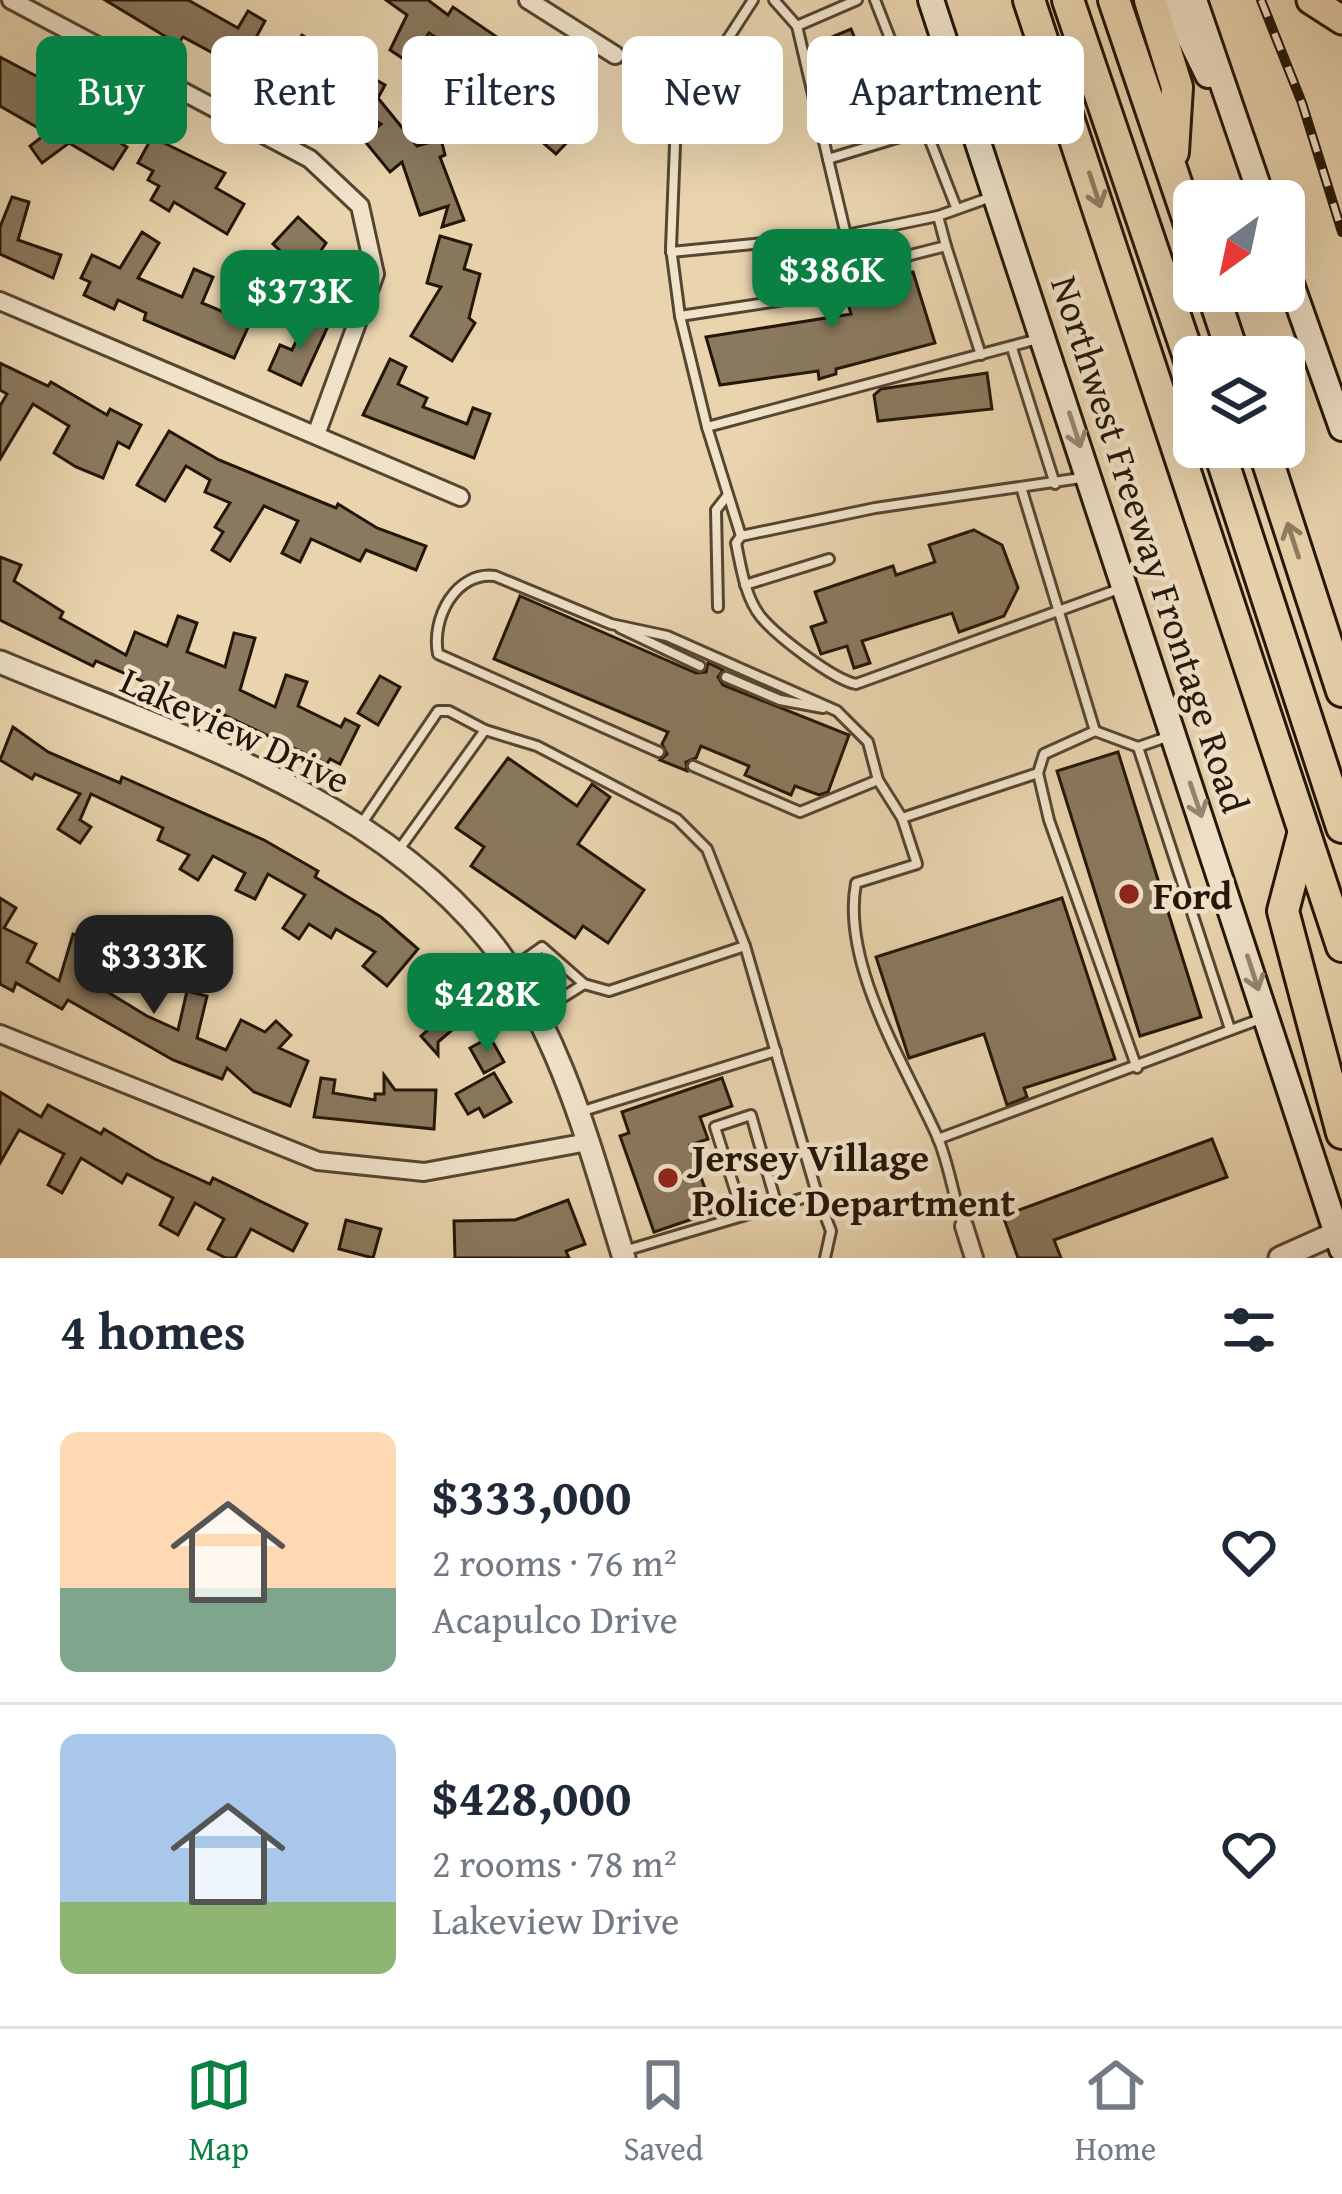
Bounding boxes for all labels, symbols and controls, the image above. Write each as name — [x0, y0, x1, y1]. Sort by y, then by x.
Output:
chip: Buy — [36, 36, 187, 144]
chip: Rent — [211, 36, 378, 144]
chip: Filters — [402, 36, 598, 144]
chip: New — [622, 36, 783, 144]
chip: Apartment — [807, 36, 1084, 144]
one-way arrow — [1086, 170, 1108, 208]
north arrow — [1173, 180, 1305, 312]
map controls — [1173, 180, 1305, 468]
pin: $386K — [748, 229, 916, 331]
text: $386K — [779, 239, 885, 296]
pin: $373K — [216, 250, 384, 352]
text: $373K — [247, 260, 353, 317]
street label: Northwest Freeway Frontage Road — [1037, 268, 1265, 820]
button: layers — [1173, 336, 1305, 468]
one-way arrow — [1065, 410, 1087, 448]
one-way arrow — [1281, 522, 1303, 560]
street label: Lakeview Drive — [112, 651, 360, 807]
one-way arrow — [1187, 781, 1208, 818]
place label: Ford — [1153, 866, 1233, 923]
marker: Ford — [1116, 881, 1142, 907]
pin: $333K — [70, 915, 238, 1017]
text: $333K — [101, 925, 207, 982]
pin: $428K — [403, 953, 571, 1055]
one-way arrow — [1243, 953, 1265, 991]
text: $428K — [434, 963, 540, 1020]
place label: Jersey Village Police Department — [686, 1128, 1015, 1230]
marker: Jersey Village Police Department — [655, 1165, 681, 1191]
text: 4 homes — [60, 1293, 246, 1368]
icon: filters — [1216, 1297, 1282, 1363]
text: $333,000 — [432, 1458, 631, 1533]
icon: home — [156, 1480, 300, 1624]
icon: heart — [1216, 1519, 1282, 1585]
text: 2 rooms · 76 m² — [432, 1533, 677, 1590]
text: Acapulco Drive — [432, 1590, 678, 1647]
text: $428,000 — [432, 1759, 631, 1834]
icon: home — [156, 1782, 300, 1926]
icon: heart — [1216, 1821, 1282, 1887]
text: 2 rooms · 78 m² — [432, 1834, 677, 1891]
text: Lakeview Drive — [432, 1891, 679, 1948]
tab: Map — [186, 2052, 252, 2172]
tab: Saved — [623, 2052, 703, 2172]
tab: Home — [1075, 2052, 1156, 2172]

